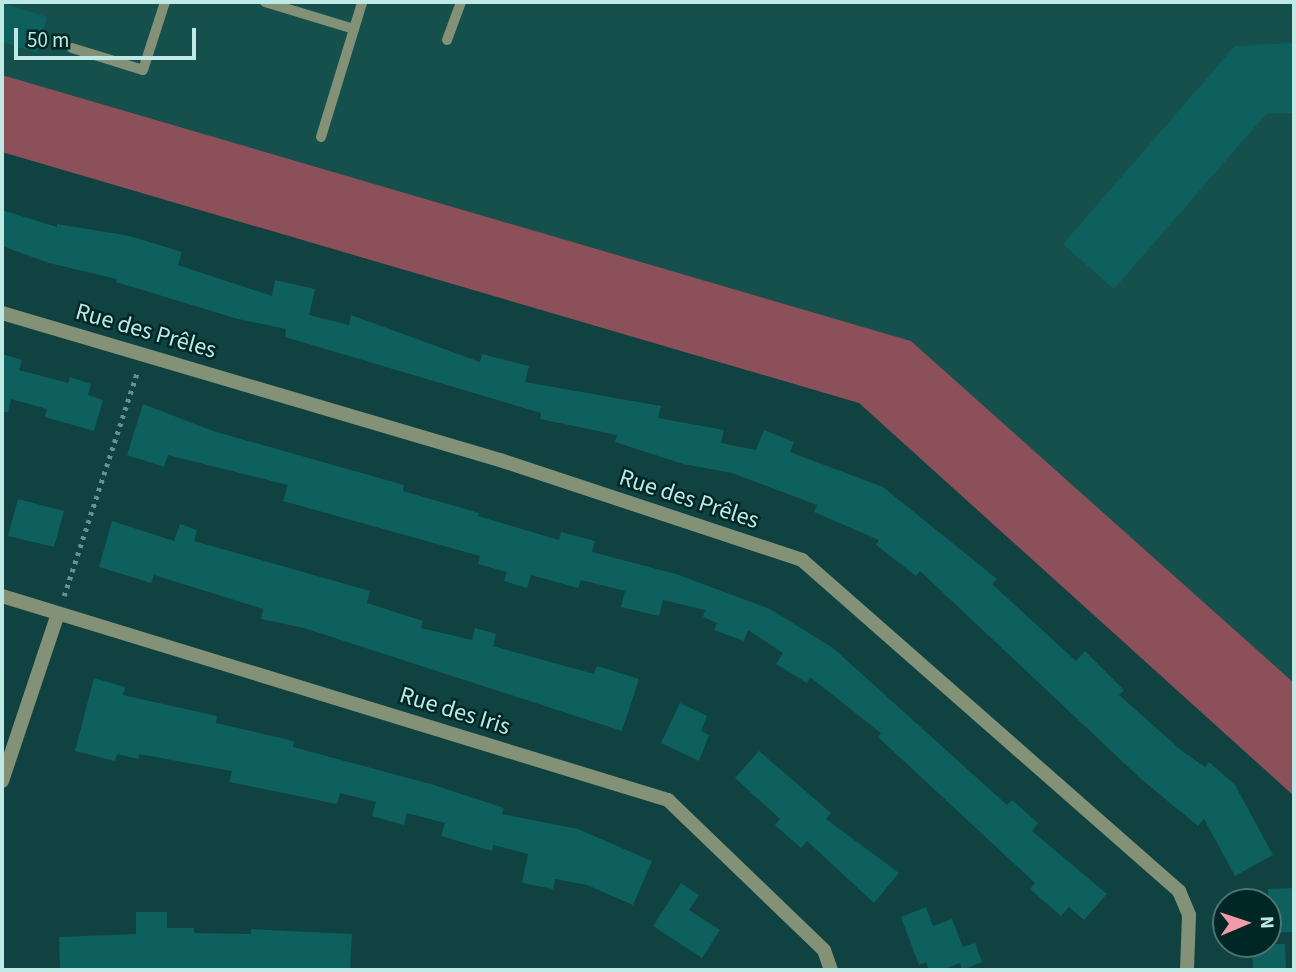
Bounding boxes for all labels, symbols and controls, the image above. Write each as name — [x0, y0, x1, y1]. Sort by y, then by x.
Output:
scale bar — [18, 14, 200, 58]
text: 50 m — [27, 25, 69, 55]
street label: Rue des Prêles — [72, 297, 220, 365]
street label: Rue des Prêles — [616, 463, 762, 535]
street label: Rue des Iris — [396, 681, 514, 741]
north arrow — [1212, 888, 1282, 958]
text: N — [1253, 916, 1280, 929]

